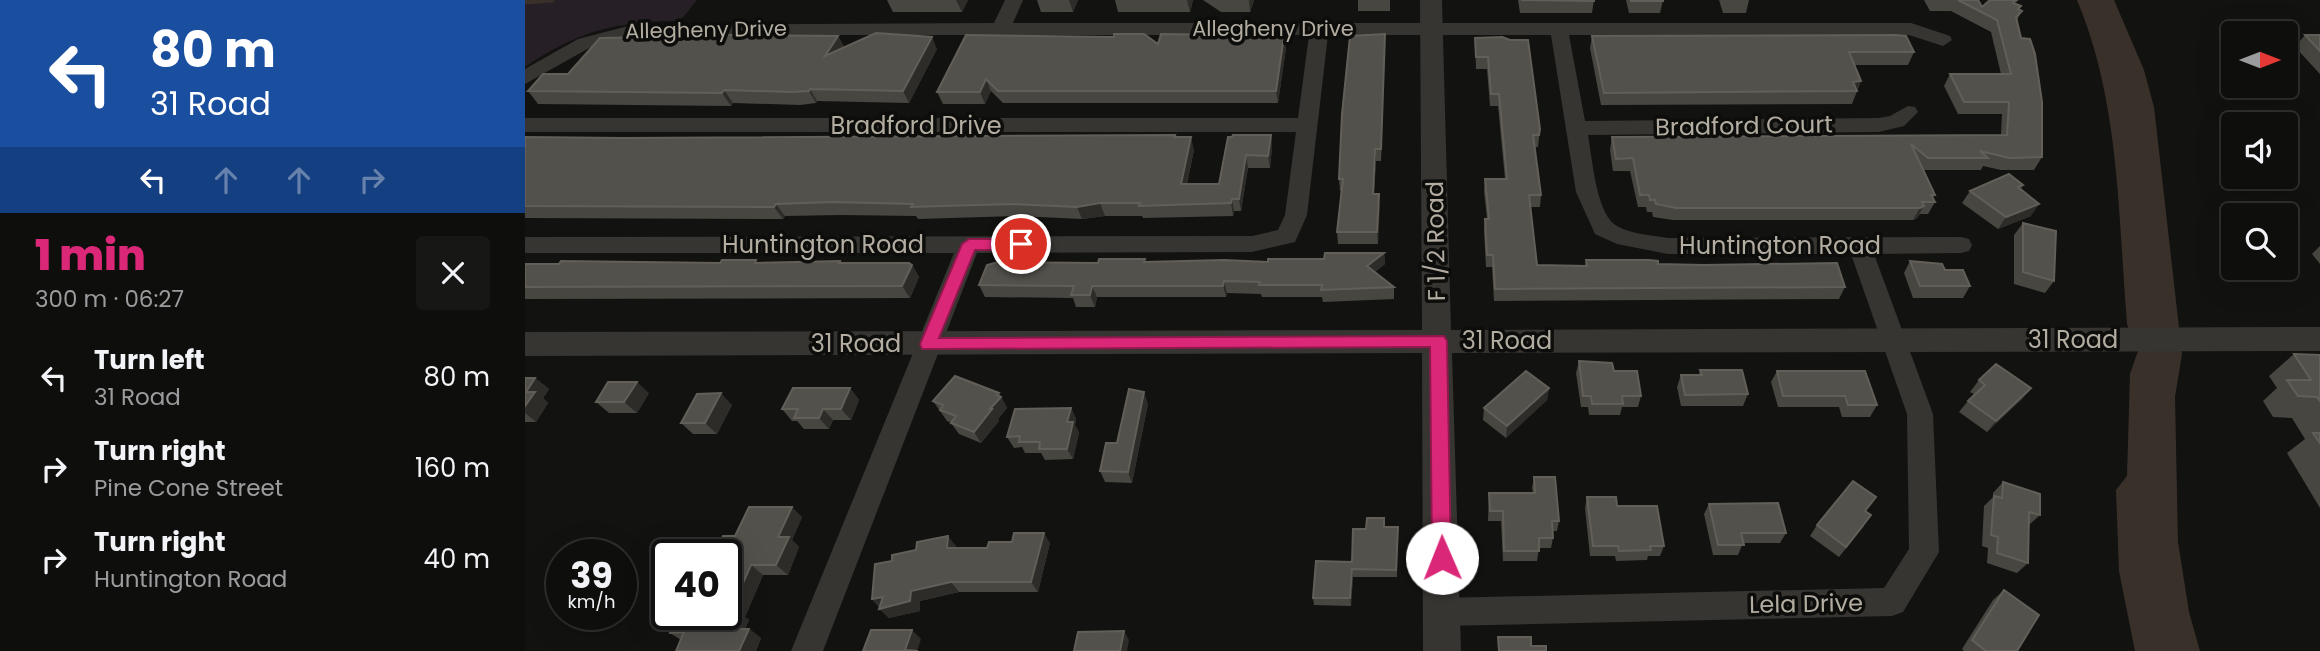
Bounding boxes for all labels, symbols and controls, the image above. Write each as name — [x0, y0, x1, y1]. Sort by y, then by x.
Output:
street label: Allegheny Drive — [625, 14, 787, 45]
street label: Allegheny Drive — [1192, 14, 1354, 43]
text: 80 m — [150, 16, 276, 84]
north arrow — [2221, 21, 2298, 98]
map controls — [2221, 21, 2298, 280]
icon: left — [35, 28, 126, 119]
text: 31 Road — [150, 81, 271, 126]
street label: Bradford Court — [1655, 107, 1833, 144]
street label: Bradford Drive — [830, 109, 1002, 142]
button: sound — [2221, 112, 2298, 189]
icon: left — [134, 161, 172, 199]
icon: ahead — [207, 161, 245, 199]
icon: ahead — [280, 161, 318, 199]
icon: right — [353, 161, 391, 199]
street label: F 1/2 Road — [1418, 181, 1453, 301]
button: search — [2221, 203, 2298, 280]
pin — [991, 214, 1051, 274]
icon: arrive — [1002, 225, 1040, 263]
text: 1 min — [35, 226, 146, 285]
street label: Huntington Road — [722, 228, 924, 261]
street label: Huntington Road — [1679, 229, 1881, 262]
button: close — [416, 236, 490, 310]
text: 300 m · 06:27 — [35, 283, 184, 315]
street label: 31 Road — [2028, 323, 2118, 356]
street label: 31 Road — [1462, 324, 1552, 357]
street label: 31 Road — [811, 327, 901, 360]
text: Turn left — [94, 342, 205, 378]
icon: left — [35, 359, 73, 397]
text: 80 m — [424, 359, 490, 395]
text: 31 Road — [94, 381, 181, 413]
text: Turn right — [94, 433, 226, 469]
icon: right — [35, 450, 73, 488]
text: 160 m — [415, 450, 490, 486]
text: Pine Cone Street — [94, 472, 283, 504]
position arrow — [1405, 521, 1479, 595]
text: Turn right — [94, 524, 226, 560]
speed limit sign: 40 — [651, 539, 742, 630]
icon: right — [35, 541, 73, 579]
text: 40 m — [424, 541, 490, 577]
text: 39 — [570, 551, 613, 600]
text: Huntington Road — [94, 563, 287, 595]
street label: Lela Drive — [1749, 586, 1863, 621]
text: km/h — [568, 589, 615, 614]

